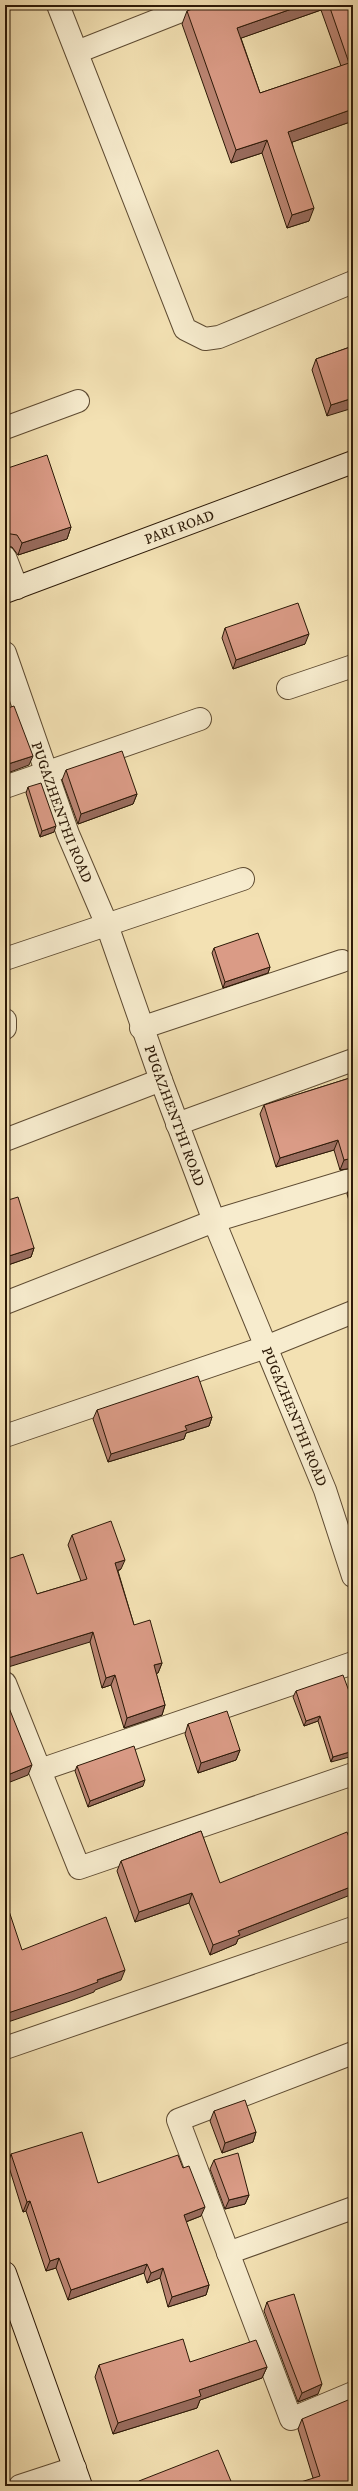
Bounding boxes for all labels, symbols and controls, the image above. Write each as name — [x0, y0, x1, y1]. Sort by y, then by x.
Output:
street label: PARI ROAD — [142, 507, 217, 549]
street label: PUGAZHENTHI ROAD — [27, 739, 96, 886]
street label: PUGAZHENTHI ROAD — [140, 1043, 208, 1189]
street label: PUGAZHENTHI ROAD — [257, 1345, 331, 1489]

